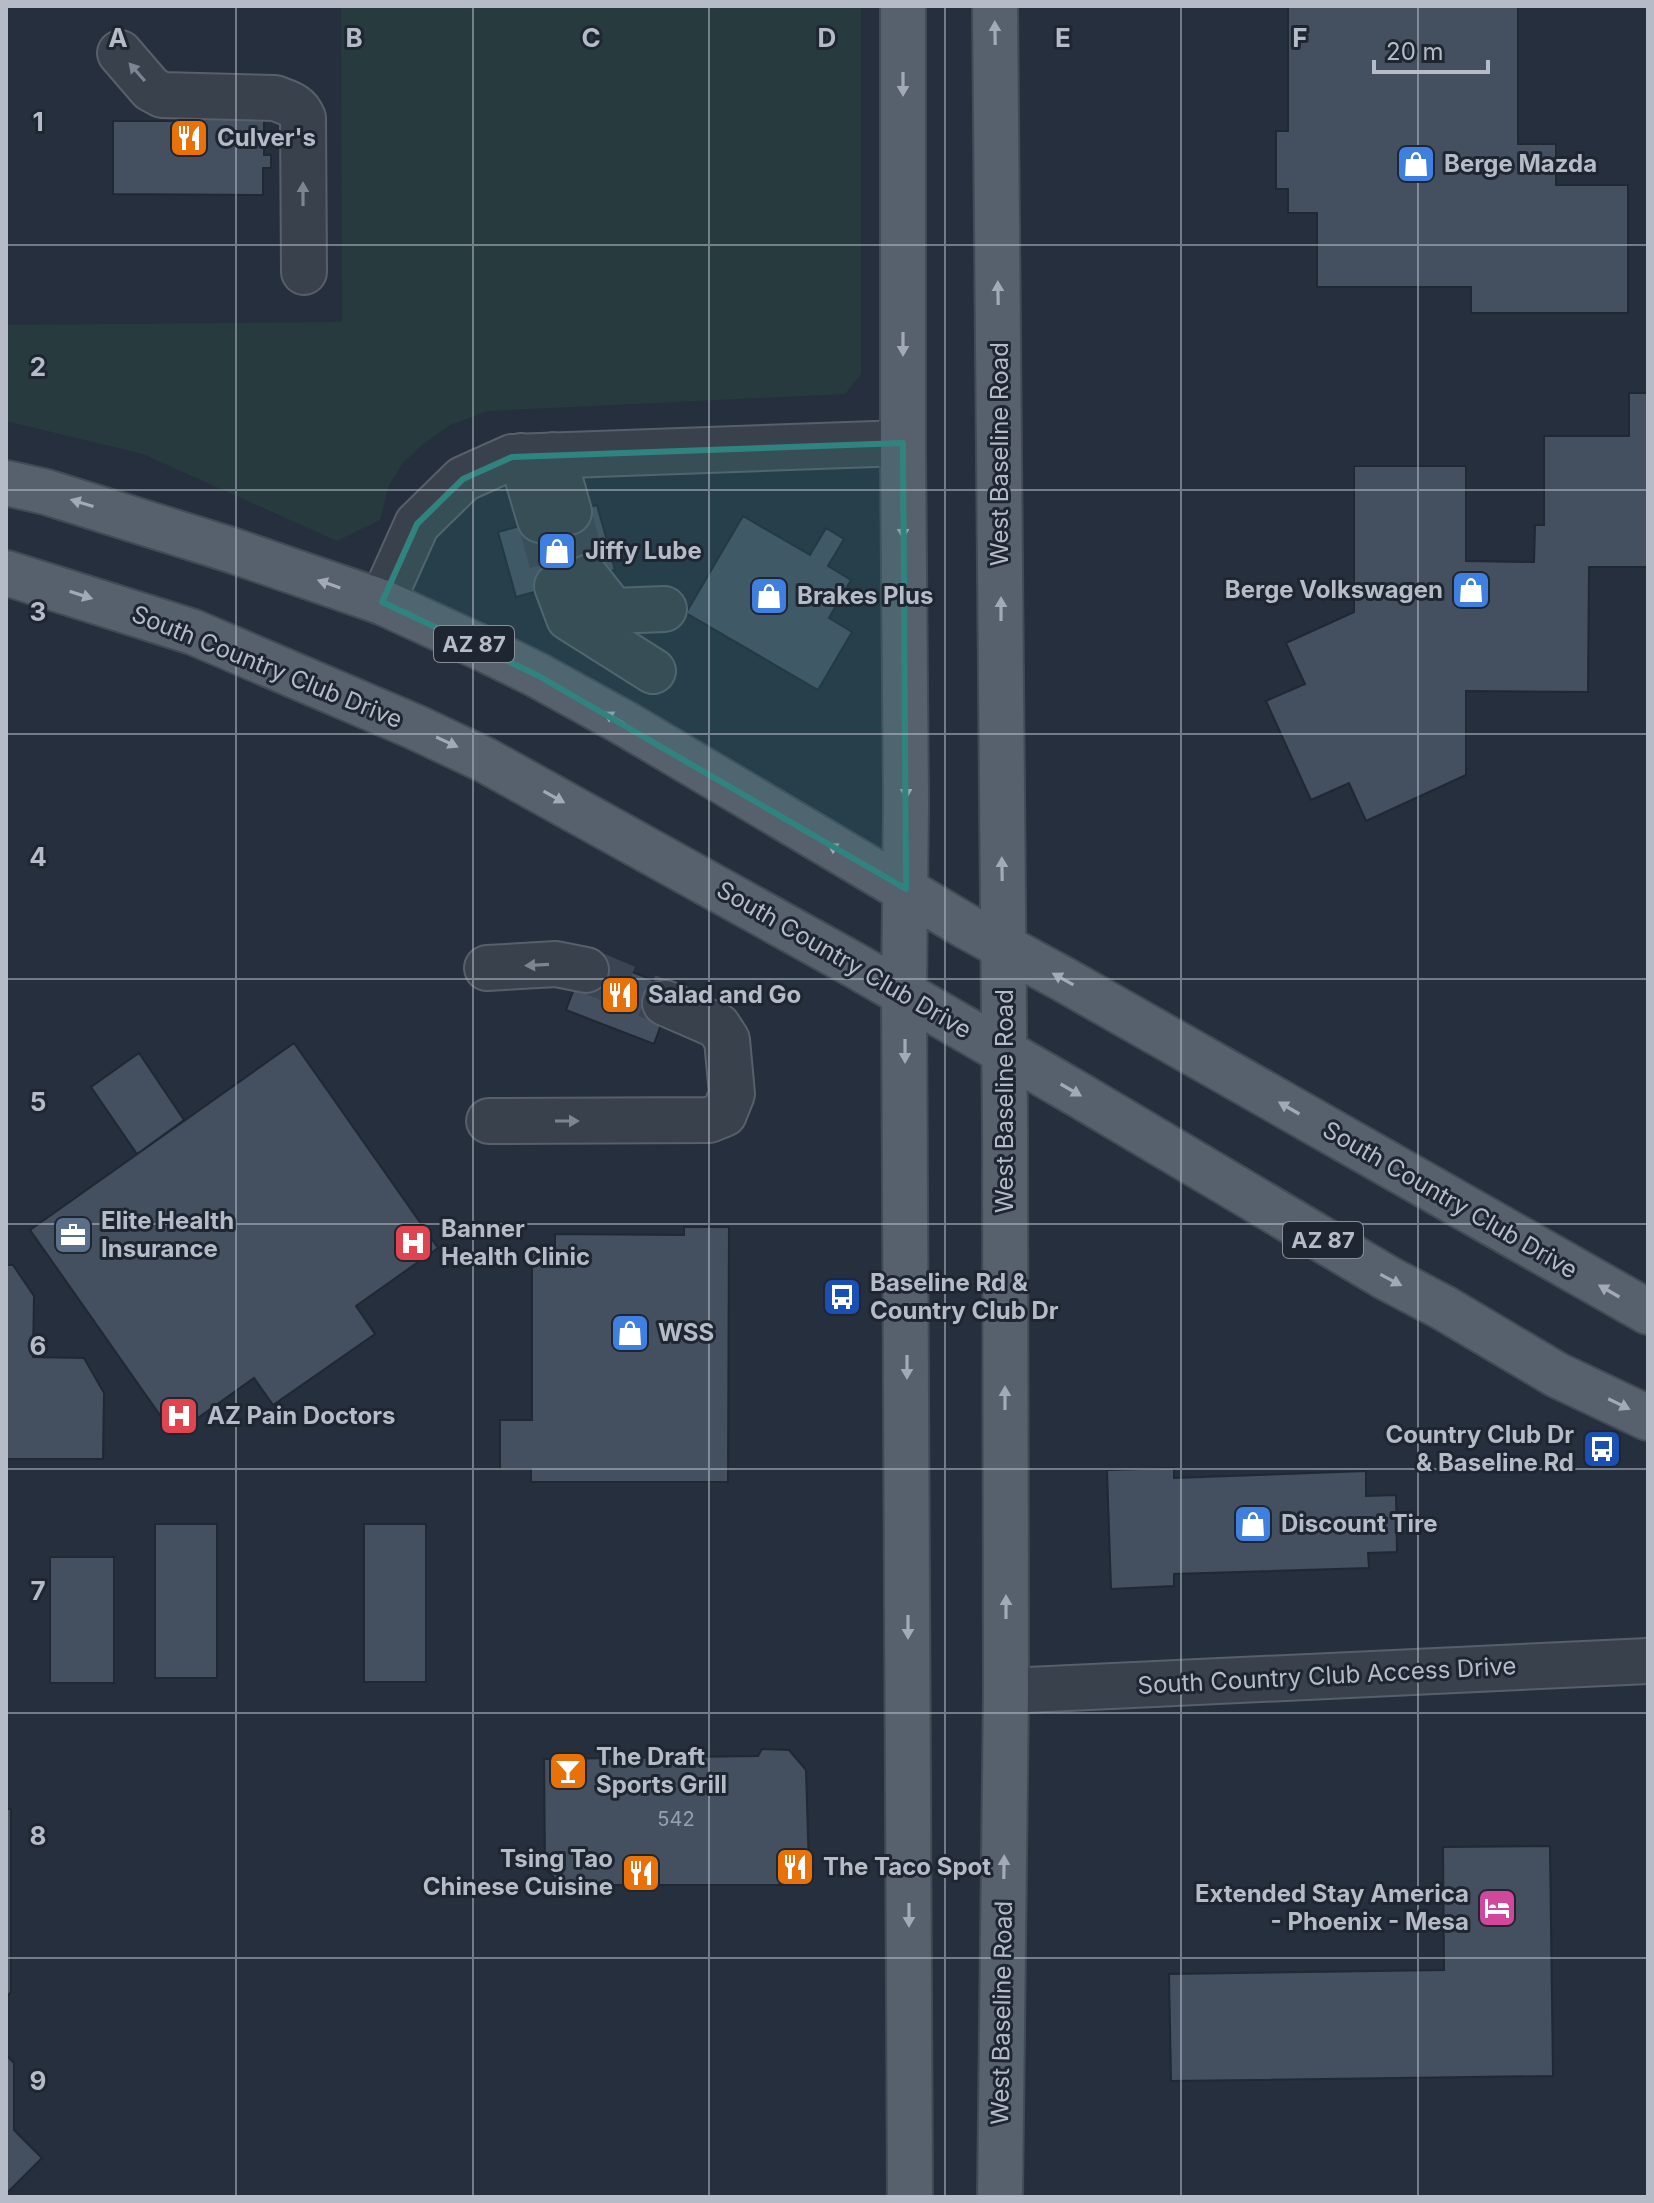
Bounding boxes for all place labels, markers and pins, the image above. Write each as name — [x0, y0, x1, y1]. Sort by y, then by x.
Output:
restaurant icon: Culver's — [168, 117, 210, 159]
place label: Culver's — [217, 123, 316, 152]
shop icon: Berge Mazda — [1395, 143, 1437, 185]
place label: Berge Mazda — [1444, 149, 1597, 178]
shop icon: Jiffy Lube — [536, 530, 578, 572]
place label: Jiffy Lube — [585, 536, 702, 565]
shop icon: Berge Volkswagen — [1450, 569, 1492, 611]
shop icon: Brakes Plus — [748, 575, 790, 617]
place label: Berge Volkswagen — [1225, 575, 1443, 604]
place label: Brakes Plus — [797, 581, 934, 610]
restaurant icon: Salad and Go — [599, 974, 641, 1016]
place label: Salad and Go — [648, 980, 801, 1009]
place label: Elite Health Insurance — [101, 1206, 234, 1263]
office icon: Elite Health Insurance — [52, 1214, 94, 1256]
place label: Banner Health Clinic — [441, 1214, 590, 1271]
hospital icon: Banner Health Clinic — [392, 1222, 434, 1264]
place label: Baseline Rd & Country Club Dr — [870, 1268, 1059, 1325]
bus stop icon: Baseline Rd & Country Club Dr — [821, 1276, 863, 1318]
shop icon: WSS — [609, 1312, 651, 1354]
place label: WSS — [658, 1318, 714, 1347]
hospital icon: AZ Pain Doctors — [158, 1395, 200, 1437]
place label: AZ Pain Doctors — [207, 1401, 396, 1430]
place label: Country Club Dr & Baseline Rd — [1385, 1420, 1574, 1477]
bus stop icon: Country Club Dr & Baseline Rd — [1581, 1428, 1623, 1470]
shop icon: Discount Tire — [1232, 1503, 1274, 1545]
place label: Discount Tire — [1281, 1509, 1437, 1538]
place label: The Draft Sports Grill — [596, 1742, 727, 1799]
bar icon: The Draft Sports Grill — [547, 1750, 589, 1792]
place label: Tsing Tao Chinese Cuisine — [423, 1844, 613, 1901]
restaurant icon: The Taco Spot — [774, 1846, 816, 1888]
restaurant icon: Tsing Tao Chinese Cuisine — [620, 1852, 662, 1894]
place label: The Taco Spot — [823, 1852, 991, 1881]
place label: Extended Stay America - Phoenix - Mesa — [1195, 1879, 1469, 1936]
hotel icon: Extended Stay America - Phoenix - Mesa — [1476, 1887, 1518, 1929]

